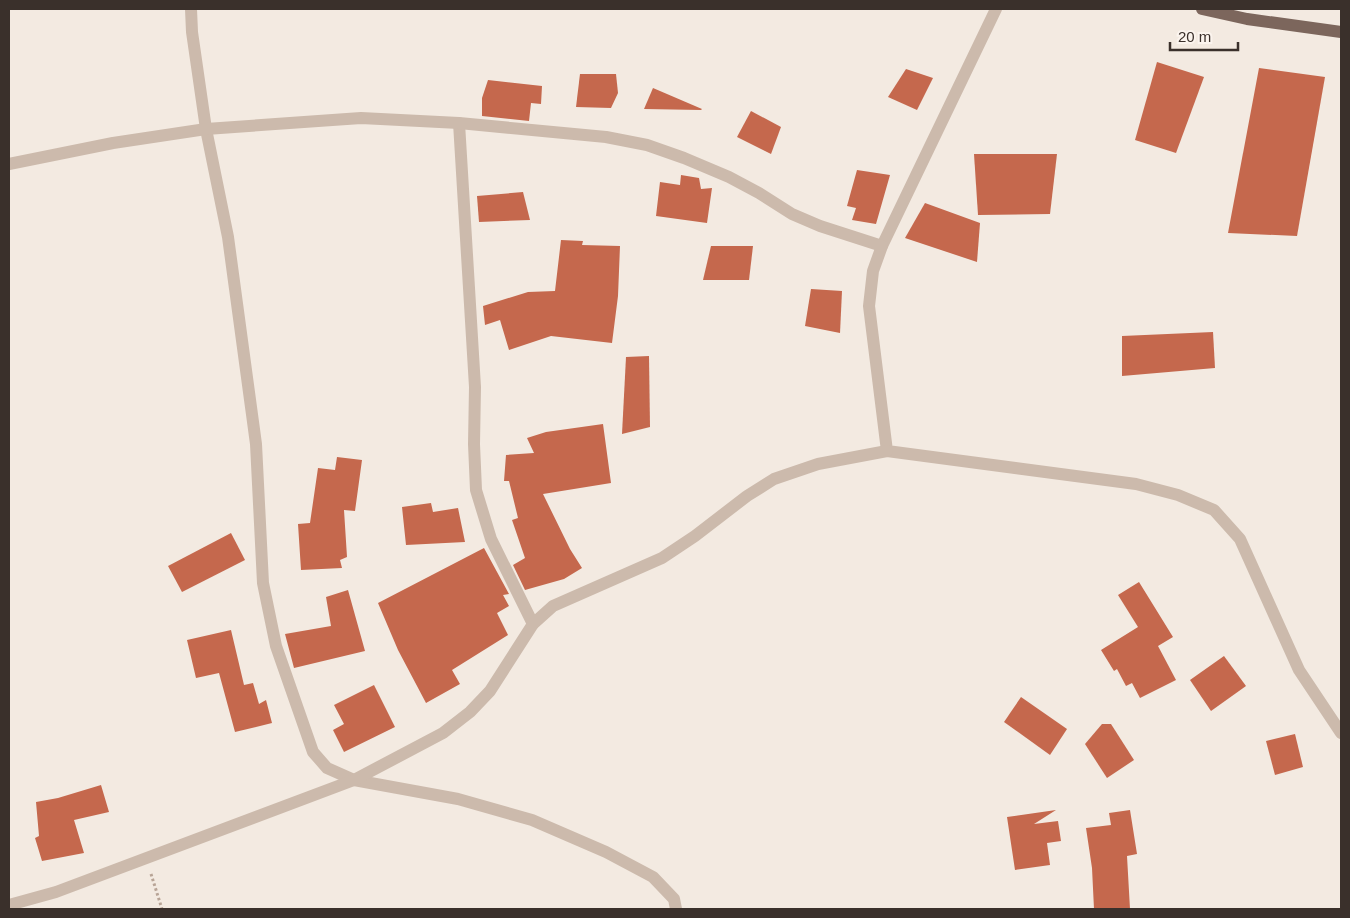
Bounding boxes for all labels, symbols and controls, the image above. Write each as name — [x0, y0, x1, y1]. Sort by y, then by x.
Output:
scale bar — [1170, 20, 1238, 52]
text: 20 m — [1178, 28, 1211, 45]

